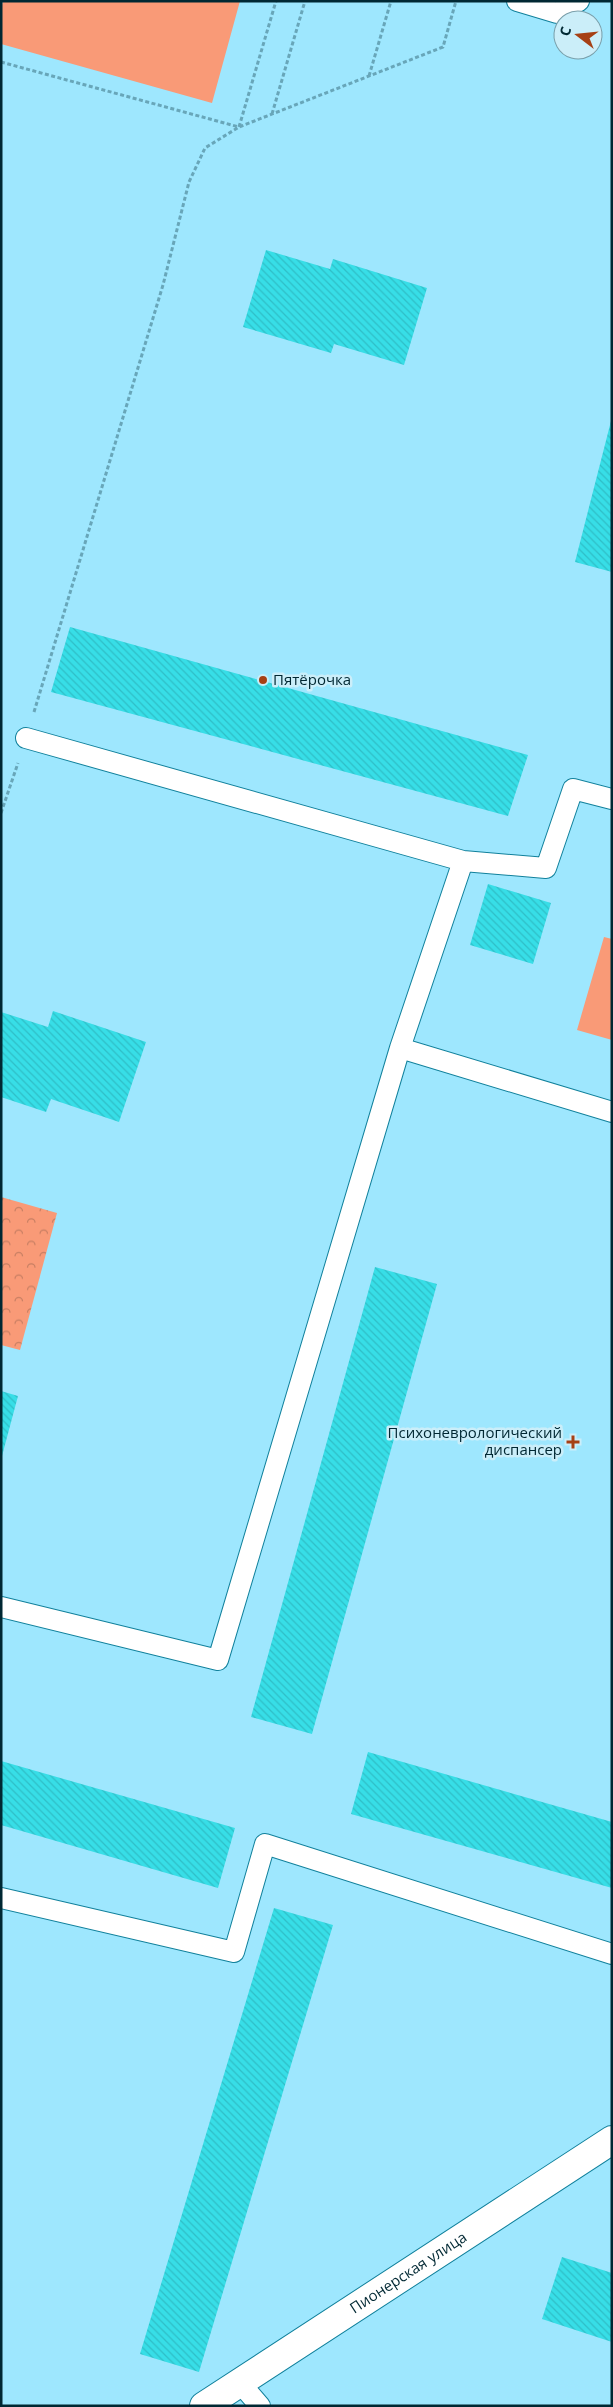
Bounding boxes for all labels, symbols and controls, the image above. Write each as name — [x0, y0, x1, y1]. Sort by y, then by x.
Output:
north arrow — [553, 10, 603, 60]
text: С — [555, 24, 575, 38]
place label: Пятёрочка — [273, 669, 351, 689]
marker: Пятёрочка — [257, 674, 269, 686]
place label: Психоневрологический диспансер — [388, 1422, 562, 1459]
marker: Психоневрологический диспансер — [566, 1435, 580, 1449]
street label: Пионерская улица — [346, 2227, 470, 2317]

